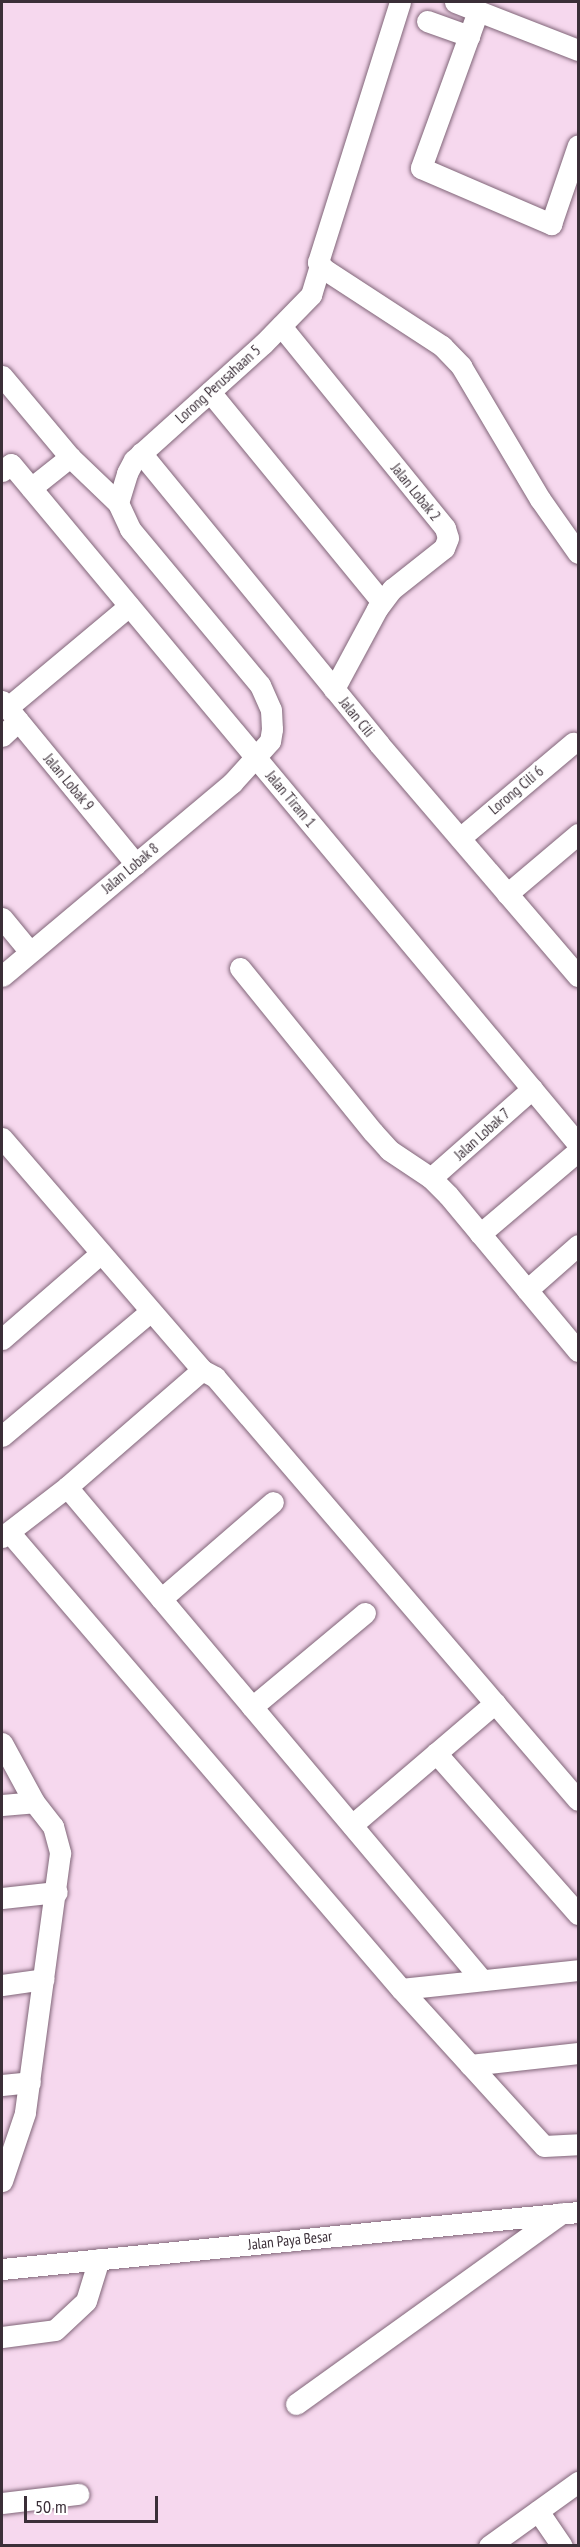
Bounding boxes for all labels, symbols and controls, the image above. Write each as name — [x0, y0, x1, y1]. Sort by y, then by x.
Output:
street label: Lorong Perusahaan 5 — [172, 341, 264, 427]
street label: Jalan Lobak 2 — [387, 459, 445, 525]
street label: Jalan Cili — [336, 694, 378, 740]
street label: Jalan Lobak 9 — [40, 750, 98, 814]
street label: Lorong Cili 6 — [485, 762, 547, 818]
street label: Jalan Tiram 1 — [262, 767, 320, 831]
street label: Jalan Lobak 8 — [98, 839, 162, 897]
street label: Jalan Lobak 7 — [450, 1104, 514, 1164]
street label: Jalan Paya Besar — [247, 2227, 333, 2253]
scale bar — [27, 2484, 160, 2522]
text: 50 m — [35, 2495, 67, 2518]

